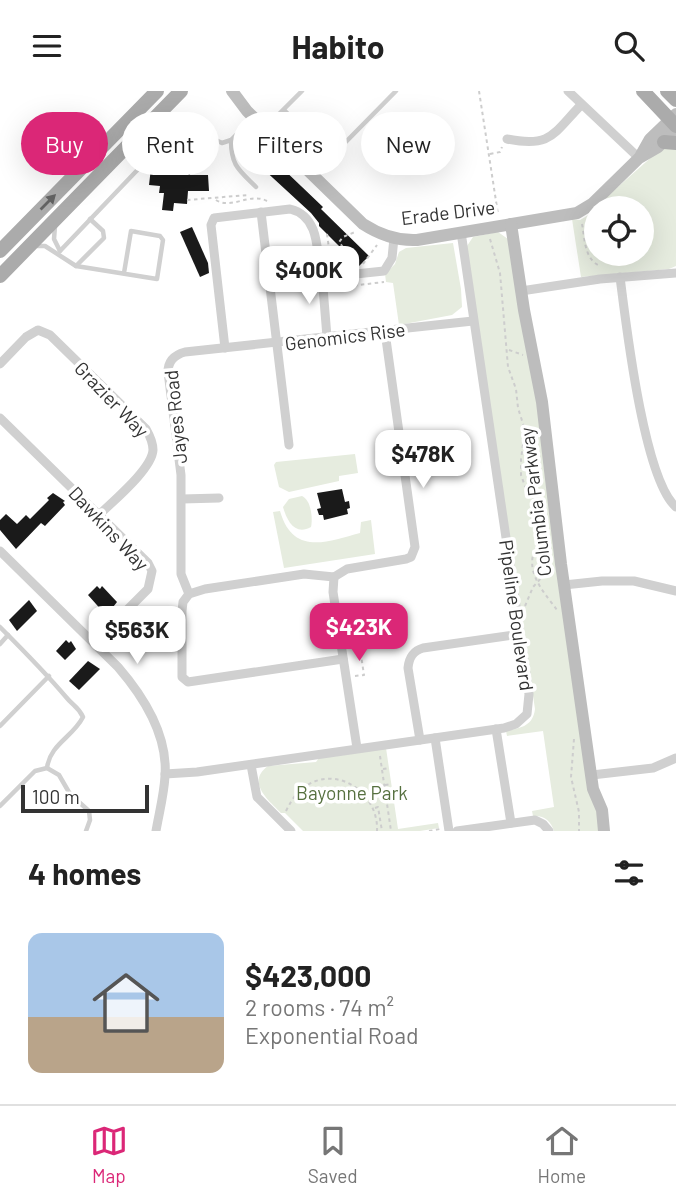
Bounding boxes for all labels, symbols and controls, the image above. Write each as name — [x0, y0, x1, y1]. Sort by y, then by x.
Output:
icon: menu — [28, 27, 66, 65]
text: Habito — [291, 27, 385, 65]
icon: search — [610, 27, 648, 65]
chip: Buy — [21, 112, 108, 175]
chip: Rent — [122, 112, 219, 175]
chip: Filters — [233, 112, 347, 175]
chip: New — [361, 112, 455, 175]
one-way arrow — [39, 195, 56, 211]
street label: Erade Drive — [400, 195, 496, 229]
map controls — [584, 196, 654, 266]
button: locate — [584, 196, 654, 266]
pin: $400K — [260, 247, 358, 306]
text: $400K — [275, 255, 343, 283]
street label: Genomics Rise — [283, 317, 407, 355]
street label: Grazier Way — [70, 356, 154, 442]
street label: Jayes Road — [159, 369, 191, 465]
street label: Columbia Parkway — [514, 426, 556, 578]
pin: $478K — [374, 431, 472, 490]
text: $478K — [391, 439, 455, 467]
street label: Dawkins Way — [64, 481, 154, 575]
street label: Pipeline Boulevard — [495, 538, 539, 692]
pin: $423K — [310, 603, 408, 663]
pin: $563K — [88, 607, 186, 666]
text: $423K — [326, 612, 392, 640]
text: $563K — [105, 615, 169, 643]
park label: Bayonne Park — [296, 781, 408, 804]
scale bar — [21, 782, 149, 814]
text: 100 m — [32, 785, 80, 808]
icon: filters — [610, 854, 648, 892]
text: 4 homes — [28, 855, 141, 891]
text: $423,000 — [245, 957, 371, 993]
icon: home — [84, 961, 168, 1045]
text: 2 rooms · 74 m² — [245, 993, 394, 1021]
text: Exponential Road — [245, 1021, 419, 1049]
tab: Map — [90, 1122, 128, 1187]
tab: Saved — [308, 1122, 358, 1187]
tab: Home — [538, 1122, 586, 1187]

